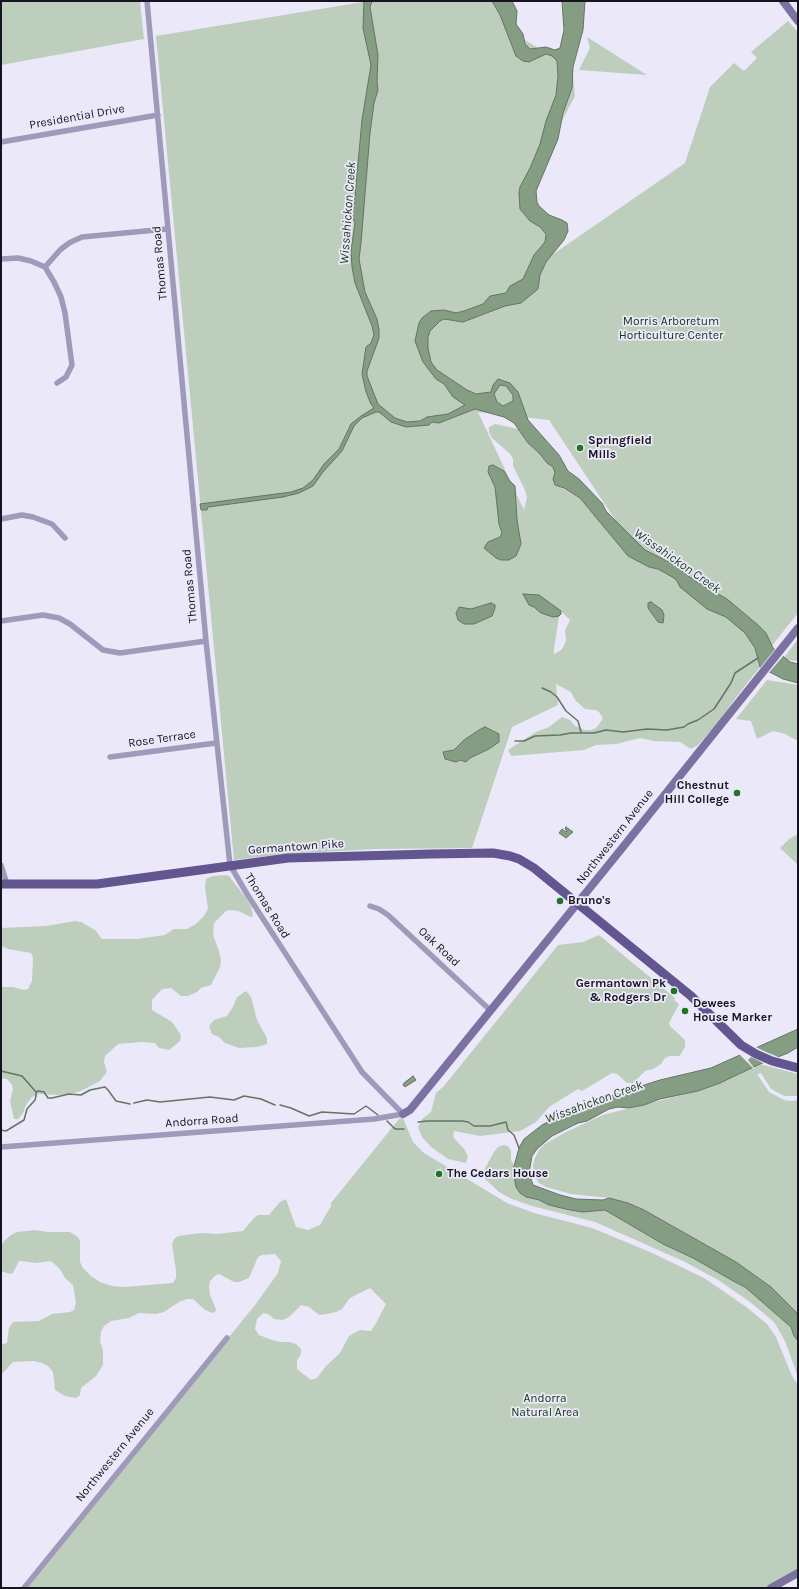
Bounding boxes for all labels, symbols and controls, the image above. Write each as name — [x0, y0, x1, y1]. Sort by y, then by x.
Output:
street label: Presidential Drive — [28, 102, 126, 132]
water label: Wissahickon Creek — [337, 161, 359, 265]
street label: Thomas Road — [150, 225, 170, 301]
park label: Morris Arboretum Horticulture Center — [619, 315, 723, 343]
place label: Springfield Mills — [588, 434, 652, 462]
marker: Springfield Mills — [575, 443, 585, 453]
water label: Wissahickon Creek — [631, 525, 723, 597]
street label: Thomas Road — [180, 548, 200, 624]
street label: Rose Terrace — [127, 727, 197, 751]
place label: Chestnut Hill College — [665, 779, 729, 807]
street label: Northwestern Avenue — [573, 787, 657, 887]
marker: Chestnut Hill College — [732, 788, 742, 798]
street label: Germantown Pike — [247, 836, 345, 858]
street label: Thomas Road — [241, 871, 293, 941]
place label: Bruno's — [568, 894, 611, 908]
marker: Bruno's — [555, 896, 565, 906]
street label: Oak Road — [415, 924, 463, 970]
place label: Germantown Pk & Rodgers Dr — [576, 977, 666, 1005]
marker: Germantown Pk & Rodgers Dr — [669, 986, 679, 996]
place label: Dewees House Marker — [693, 997, 772, 1025]
marker: Dewees House Marker — [680, 1006, 690, 1016]
water label: Wissahickon Creek — [543, 1077, 645, 1127]
street label: Andorra Road — [165, 1111, 239, 1131]
place label: The Cedars House — [447, 1167, 548, 1181]
marker: The Cedars House — [434, 1169, 444, 1179]
park label: Andorra Natural Area — [511, 1392, 579, 1420]
street label: Northwestern Avenue — [73, 1405, 157, 1505]

